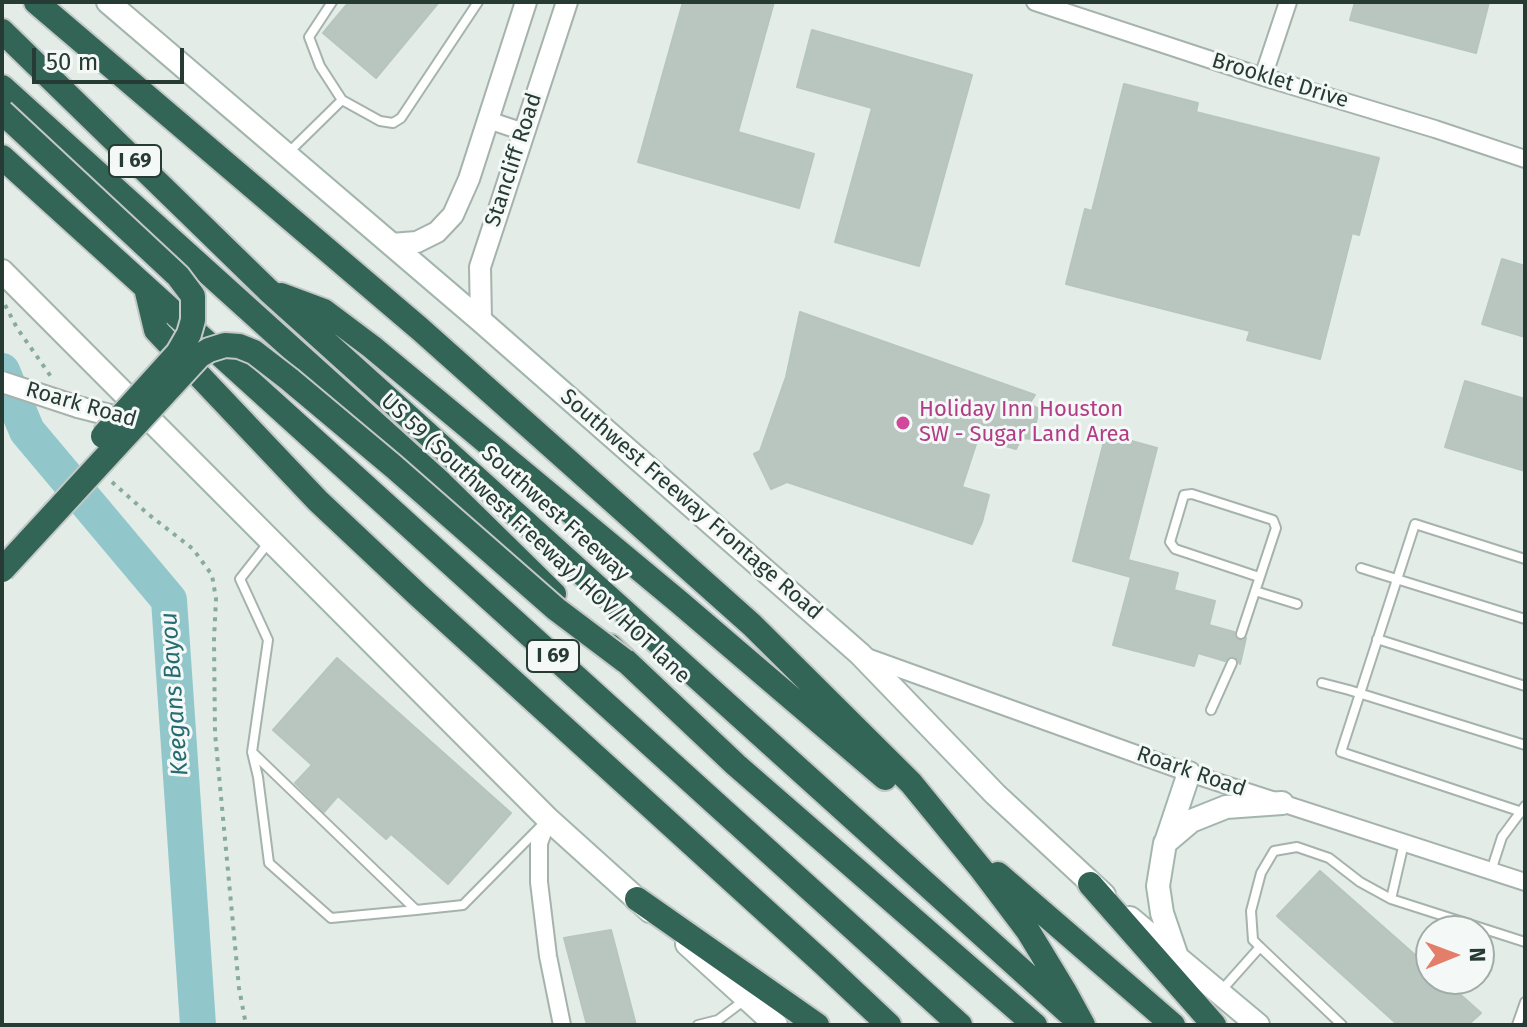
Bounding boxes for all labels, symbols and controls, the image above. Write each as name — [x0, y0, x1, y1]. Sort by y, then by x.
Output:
scale bar — [36, 32, 188, 82]
text: 50 m — [46, 48, 98, 76]
street label: Brooklet Drive — [1208, 48, 1352, 114]
street label: Stancliff Road — [480, 90, 548, 230]
road number: I 69 — [109, 145, 161, 177]
street label: Roark Road — [23, 377, 139, 433]
street label: Southwest Freeway Frontage Road — [555, 384, 827, 626]
street label: US 59 (Southwest Freeway) HOV/HOT lane — [375, 388, 695, 690]
place label: Holiday Inn Houston SW - Sugar Land Area — [919, 397, 1130, 448]
marker: Holiday Inn Houston SW - Sugar Land Area — [894, 414, 912, 432]
street label: Southwest Freeway — [476, 441, 634, 587]
water label: Keegans Bayou — [155, 611, 195, 777]
road number: I 69 — [527, 640, 579, 672]
street label: Roark Road — [1133, 741, 1249, 803]
north arrow — [1415, 915, 1495, 995]
text: N — [1464, 947, 1491, 962]

